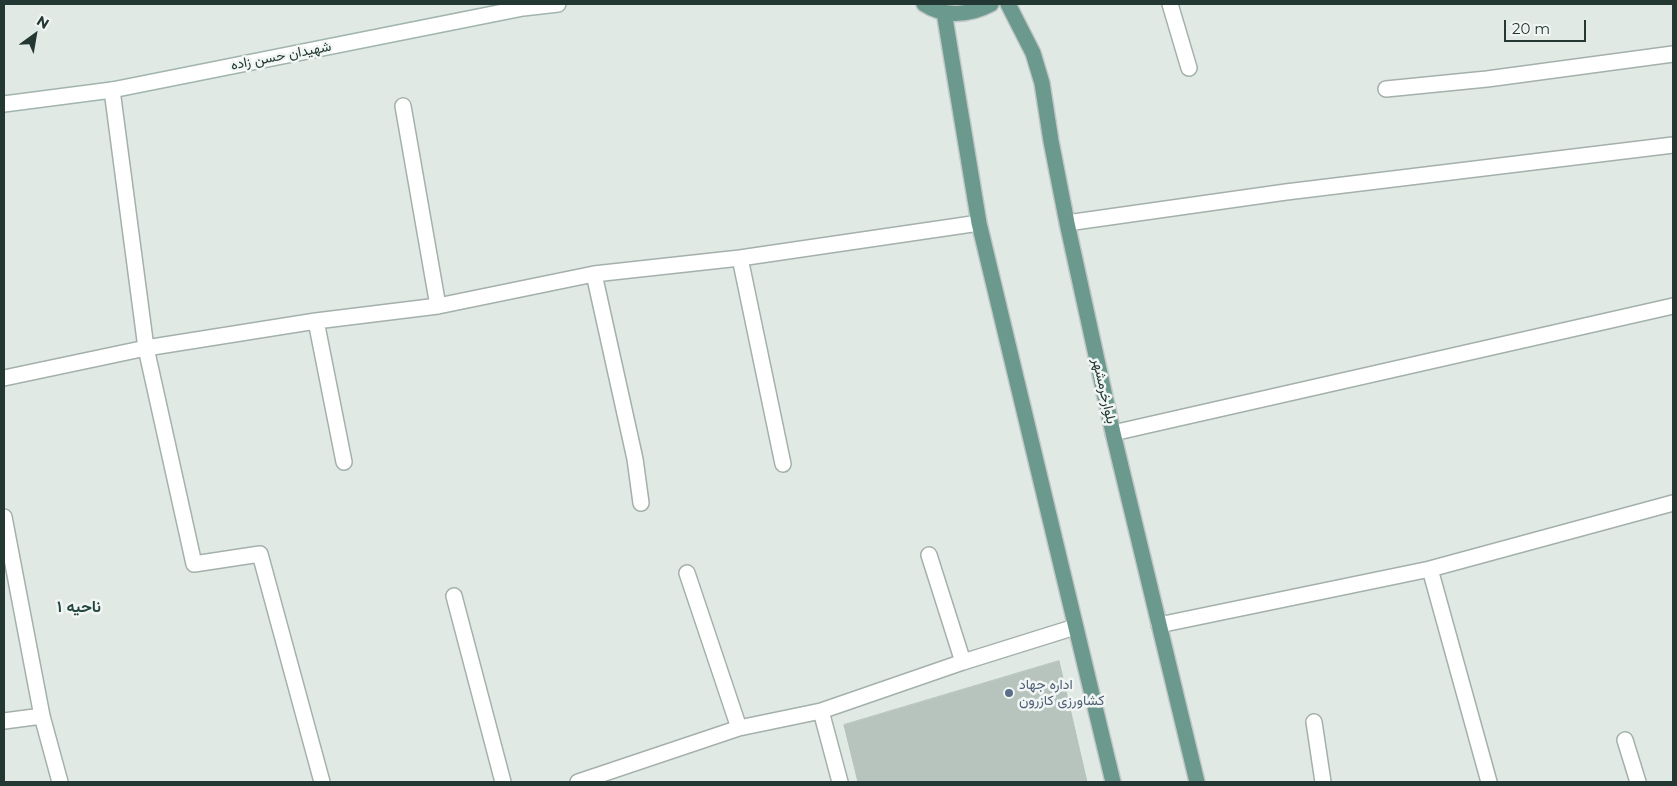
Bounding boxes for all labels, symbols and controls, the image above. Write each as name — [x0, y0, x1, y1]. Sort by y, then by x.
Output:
north arrow — [10, 10, 60, 60]
scale bar — [1507, 10, 1590, 42]
text: N — [33, 12, 53, 33]
text: 20 m — [1512, 19, 1550, 38]
street label: شهیدان حسن زاده — [229, 38, 333, 74]
street label: بلوارخرمشهر — [1088, 356, 1120, 426]
district label: ناحیه ۱ — [57, 597, 101, 617]
place label: اداره جهاد کشاورزی کازرون — [1019, 677, 1105, 710]
marker: اداره جهاد کشاورزی کازرون — [1003, 687, 1015, 699]

